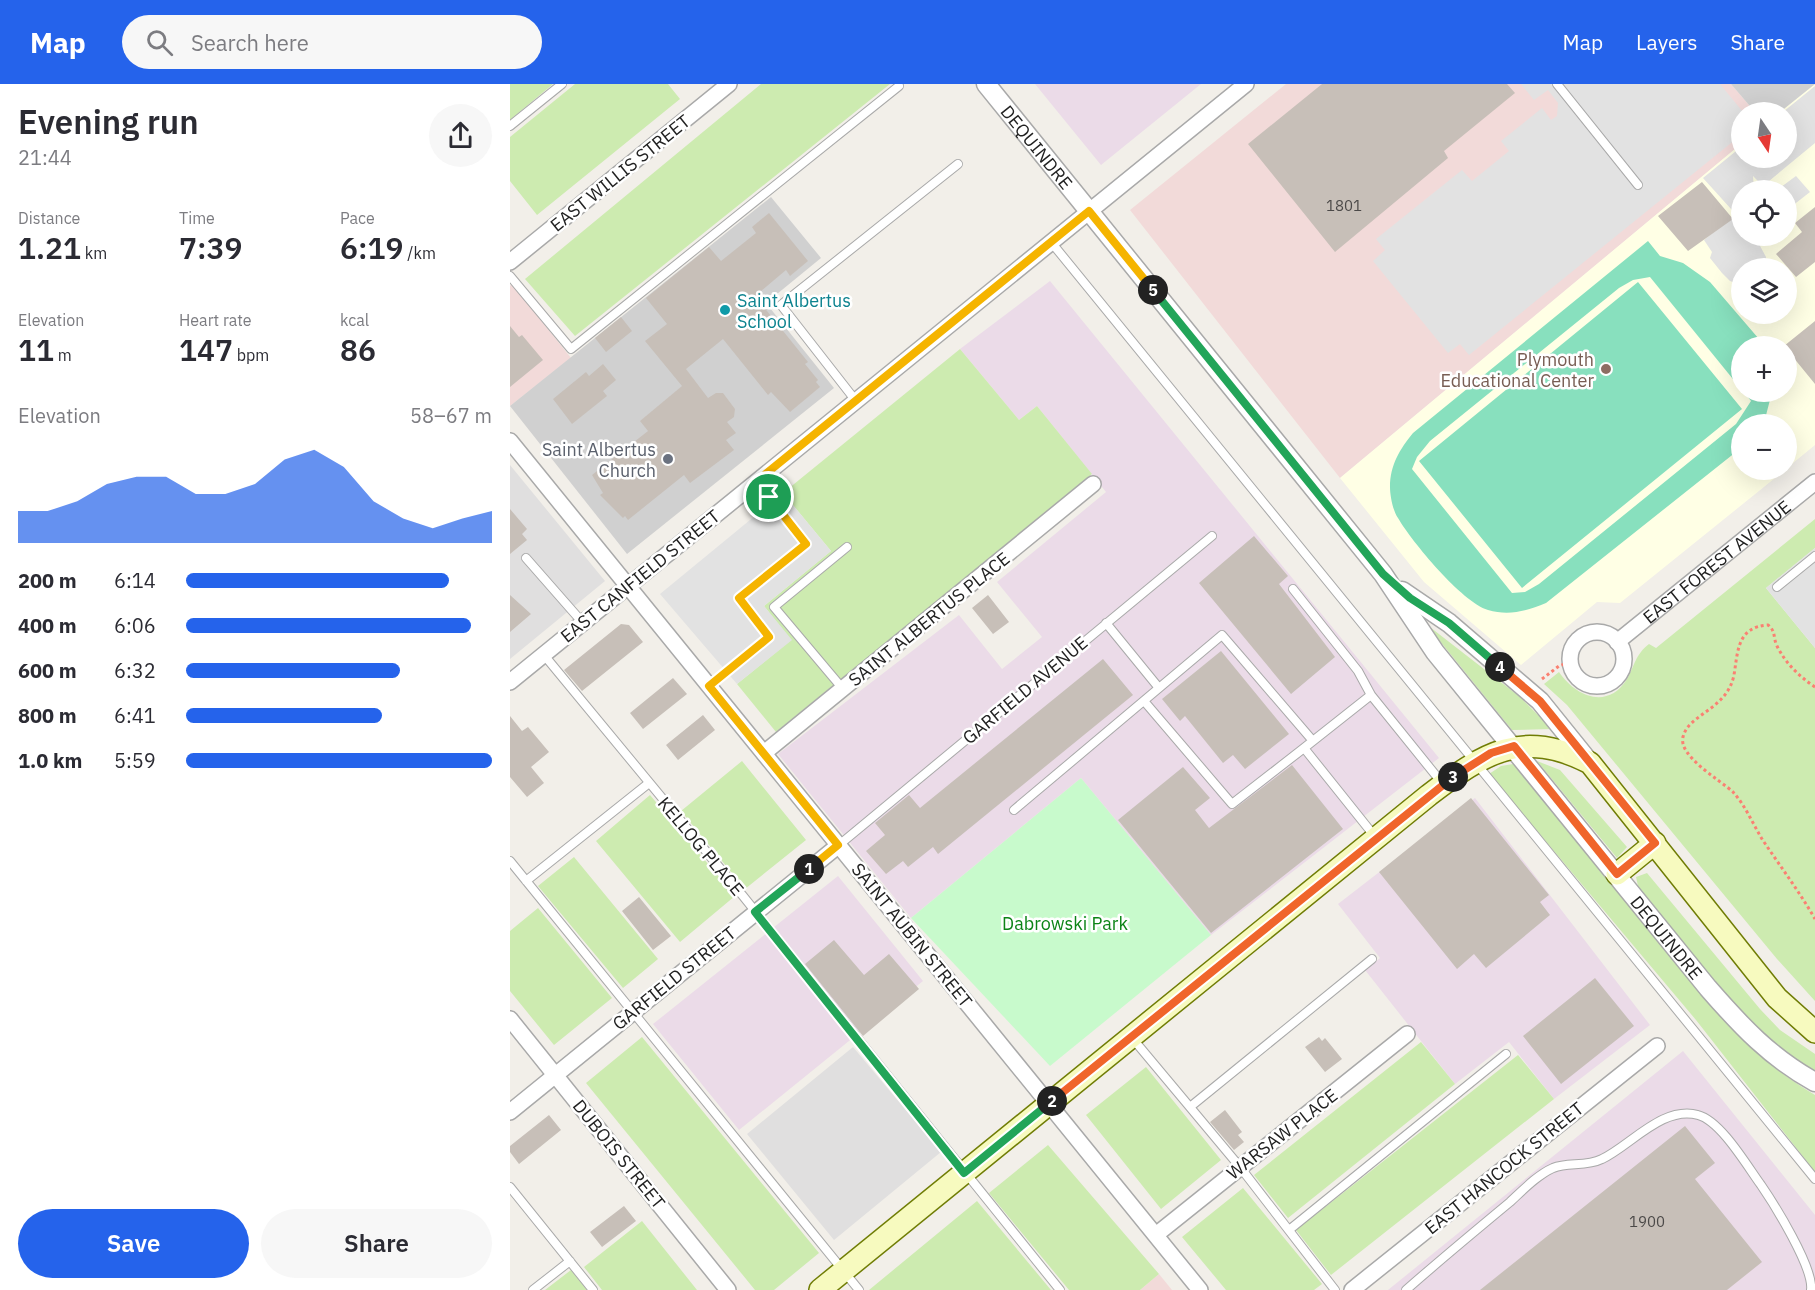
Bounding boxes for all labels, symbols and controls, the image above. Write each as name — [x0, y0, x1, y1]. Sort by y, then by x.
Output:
search box — [122, 15, 542, 69]
text: Map — [30, 24, 86, 61]
icon: search — [143, 26, 176, 59]
text: Search here — [191, 28, 309, 57]
text: Map — [1563, 28, 1603, 56]
text: Layers — [1636, 28, 1698, 56]
text: Share — [1731, 28, 1785, 56]
text: Evening run — [18, 100, 199, 143]
street label: DEQUINDRE — [996, 100, 1078, 194]
north arrow — [1731, 102, 1797, 168]
map controls — [1731, 102, 1797, 480]
button: share — [429, 104, 492, 167]
street label: EAST WILLIS STREET — [545, 110, 695, 236]
text: 21:44 — [18, 144, 72, 171]
button: locate — [1731, 180, 1797, 246]
house number: 1801 — [1326, 196, 1362, 215]
text: Distance — [18, 208, 80, 228]
text: Time — [179, 208, 215, 228]
text: Pace — [340, 208, 375, 228]
text: 1.21 — [18, 228, 81, 267]
text: 7:39 — [179, 228, 243, 267]
text: 6:19 — [340, 228, 404, 267]
text: km — [81, 243, 107, 263]
text: /km — [404, 243, 436, 263]
button: layers — [1731, 258, 1797, 324]
pin: 5 — [1138, 275, 1168, 305]
text: 5 — [1148, 280, 1158, 300]
place label: Saint Albertus School — [737, 289, 851, 333]
marker: Saint Albertus School — [718, 303, 732, 317]
text: Elevation — [18, 310, 84, 330]
text: Heart rate — [179, 310, 252, 330]
text: kcal — [340, 310, 369, 330]
text: 11 — [18, 330, 54, 369]
text: 147 — [179, 330, 233, 369]
text: 86 — [340, 330, 376, 369]
button: + — [1731, 336, 1797, 402]
text: m — [54, 345, 72, 365]
text: bpm — [233, 345, 269, 365]
place label: Plymouth Educational Center — [1440, 348, 1594, 392]
marker: Plymouth Educational Center — [1599, 362, 1613, 376]
text: Elevation — [18, 402, 101, 429]
text: 58–67 m — [410, 402, 492, 429]
button: − — [1731, 414, 1797, 480]
place label: Saint Albertus Church — [542, 438, 656, 482]
marker: Saint Albertus Church — [661, 452, 675, 466]
pin — [743, 471, 794, 522]
icon: arrive — [752, 480, 785, 513]
street label: EAST FOREST AVENUE — [1638, 495, 1795, 628]
street label: EAST CANFIELD STREET — [556, 505, 724, 647]
street label: SAINT ALBERTUS PLACE — [844, 547, 1014, 691]
text: 200 m — [18, 567, 77, 594]
text: 6:14 — [114, 567, 156, 594]
text: 400 m — [18, 612, 77, 639]
text: 6:06 — [114, 612, 156, 639]
street label: GARFIELD AVENUE — [958, 631, 1092, 749]
pin: 4 — [1485, 652, 1515, 682]
text: 600 m — [18, 657, 77, 684]
text: 6:32 — [114, 657, 156, 684]
text: 4 — [1495, 657, 1505, 677]
text: 800 m — [18, 702, 77, 729]
text: 6:41 — [114, 702, 156, 729]
text: 1.0 km — [18, 747, 82, 774]
text: 5:59 — [114, 747, 156, 774]
pin: 3 — [1438, 762, 1468, 792]
text: 3 — [1448, 767, 1458, 787]
street label: KELLOG PLACE — [653, 792, 749, 900]
pin: 1 — [794, 854, 824, 884]
street label: SAINT AUBIN STREET — [847, 858, 977, 1012]
text: 1 — [804, 859, 814, 879]
street label: DEQUINDRE — [1626, 891, 1708, 984]
park label: Dabrowski Park — [1002, 912, 1128, 935]
street label: GARFIELD STREET — [608, 921, 740, 1035]
street label: WARSAW PLACE — [1222, 1084, 1342, 1184]
pin: 2 — [1037, 1086, 1067, 1116]
text: 2 — [1047, 1091, 1057, 1111]
street label: DUBOIS STREET — [568, 1095, 670, 1213]
street label: EAST HANCOCK STREET — [1420, 1097, 1588, 1239]
button: Save — [18, 1209, 249, 1278]
button: Share — [261, 1209, 492, 1278]
house number: 1900 — [1629, 1212, 1665, 1231]

